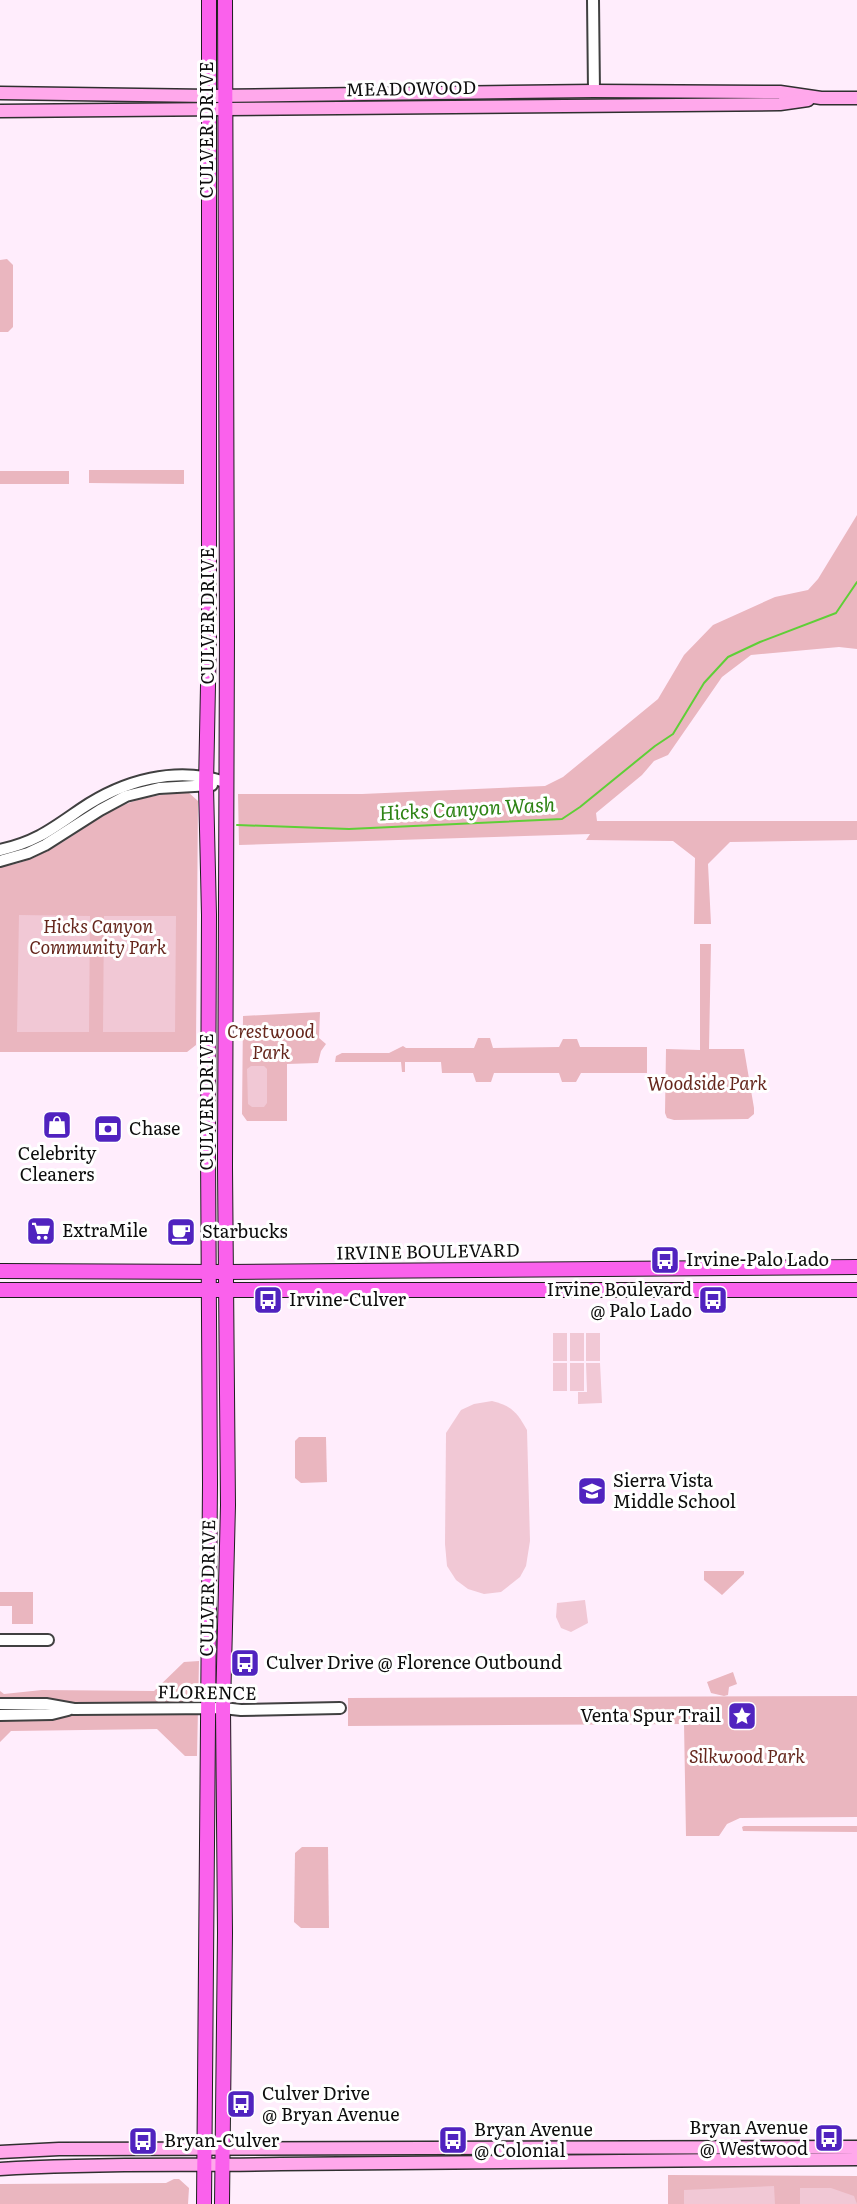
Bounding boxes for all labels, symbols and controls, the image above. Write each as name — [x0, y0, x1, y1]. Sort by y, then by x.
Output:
street label: CULVER DRIVE — [192, 61, 219, 199]
street label: MEADOWOOD — [346, 73, 476, 102]
street label: CULVER DRIVE — [193, 547, 220, 685]
water label: Hicks Canyon Wash — [378, 787, 556, 827]
park label: Hicks Canyon Community Park — [29, 912, 167, 960]
park label: Crestwood Park — [227, 1017, 316, 1065]
street label: CULVER DRIVE — [192, 1033, 219, 1171]
park label: Woodside Park — [647, 1069, 767, 1096]
shop icon: Celebrity Cleaners — [41, 1109, 73, 1141]
bank icon: Chase — [92, 1113, 124, 1145]
place label: Chase — [129, 1114, 180, 1141]
place label: Celebrity Cleaners — [18, 1139, 97, 1187]
supermarket icon: ExtraMile — [25, 1215, 57, 1247]
place label: ExtraMile — [62, 1216, 148, 1243]
cafe icon: Starbucks — [165, 1216, 197, 1248]
place label: Starbucks — [202, 1217, 288, 1244]
street label: IRVINE BOULEVARD — [336, 1235, 520, 1266]
bus stop icon: Irvine-Palo Lado — [649, 1244, 681, 1276]
place label: Irvine-Palo Lado — [686, 1245, 829, 1272]
place label: Irvine Boulevard @ Palo Lado — [547, 1275, 692, 1323]
bus stop icon: Irvine-Culver — [252, 1284, 284, 1316]
bus stop icon: Irvine Boulevard @ Palo Lado — [697, 1284, 729, 1316]
place label: Irvine-Culver — [289, 1285, 407, 1312]
place label: Sierra Vista Middle School — [613, 1466, 736, 1514]
school or university icon: Sierra Vista Middle School — [576, 1475, 608, 1507]
street label: CULVER DRIVE — [192, 1519, 221, 1657]
bus stop icon: Culver Drive @ Florence Outbound — [229, 1647, 261, 1679]
place label: Culver Drive @ Florence Outbound — [266, 1648, 562, 1675]
street label: FLORENCE — [157, 1677, 257, 1706]
place icon: Venta Spur Trail — [726, 1700, 758, 1732]
place label: Venta Spur Trail — [580, 1701, 721, 1728]
park label: Silkwood Park — [689, 1742, 805, 1769]
place label: Culver Drive @ Bryan Avenue — [262, 2079, 400, 2127]
bus stop icon: Culver Drive @ Bryan Avenue — [225, 2088, 257, 2120]
place label: Bryan Avenue @ Westwood — [689, 2113, 808, 2161]
place label: Bryan Avenue @ Colonial — [474, 2115, 593, 2163]
bus stop icon: Bryan Avenue @ Westwood — [813, 2122, 845, 2154]
bus stop icon: Bryan Avenue @ Colonial — [437, 2124, 469, 2156]
bus stop icon: Bryan-Culver — [127, 2125, 159, 2157]
place label: Bryan-Culver — [164, 2126, 280, 2153]

